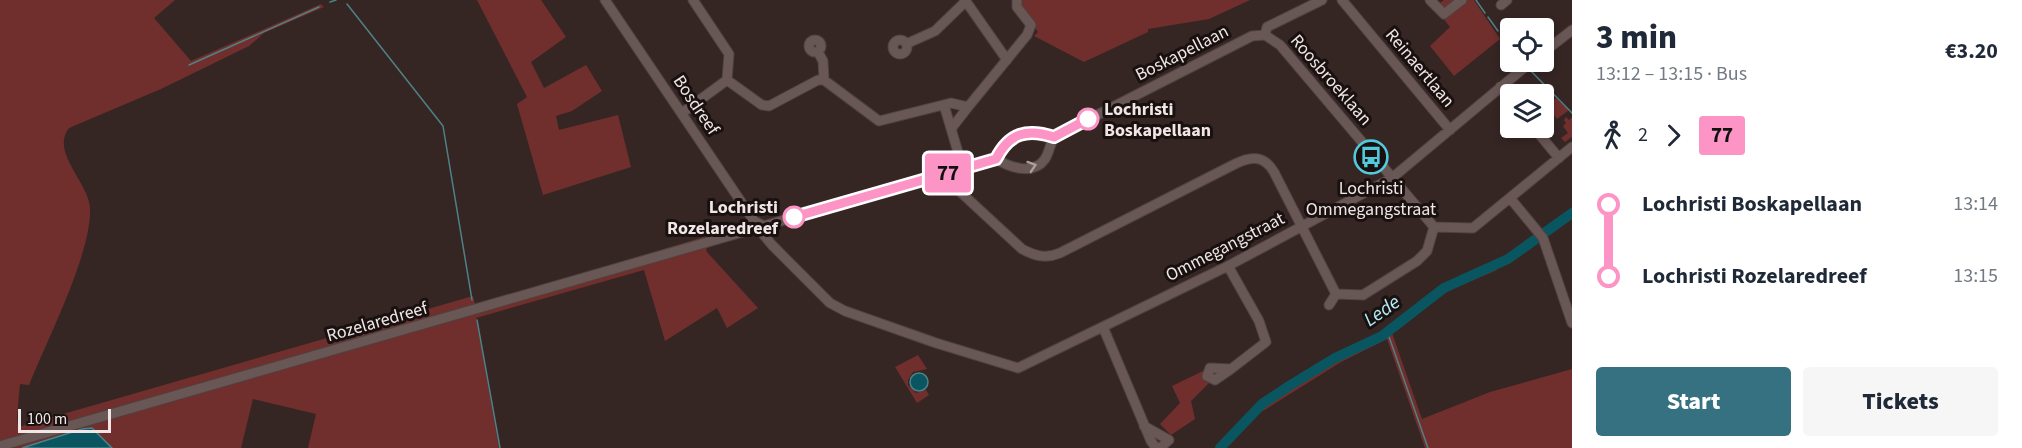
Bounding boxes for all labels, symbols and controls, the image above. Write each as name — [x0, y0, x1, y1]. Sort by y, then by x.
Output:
text: 3 min — [1596, 14, 1677, 61]
map controls — [1500, 18, 1554, 138]
button: locate — [1500, 18, 1554, 72]
street label: Boskapellaan — [1131, 19, 1233, 87]
street label: Reinaertlaan — [1380, 23, 1460, 113]
street label: Roosbroeklaan — [1284, 29, 1378, 131]
text: €3.20 — [1945, 35, 1998, 67]
text: 13:12 – 13:15 · Bus — [1596, 60, 1747, 88]
street label: Bosdreef — [667, 70, 725, 140]
button: layers — [1500, 84, 1554, 138]
place label: Lochristi Boskapellaan — [1104, 97, 1211, 143]
marker: Lochristi Boskapellaan — [1077, 108, 1099, 130]
icon: walk — [1596, 119, 1629, 152]
icon: forward — [1657, 119, 1690, 152]
text: 77 — [1711, 120, 1733, 150]
text: 2 — [1638, 121, 1648, 149]
bus stop icon: Lochristi Ommegangstraat — [1353, 139, 1389, 175]
line badge: 77 — [921, 154, 975, 192]
text: 77 — [937, 158, 959, 188]
one-way arrow — [1026, 160, 1037, 173]
place label: Lochristi Ommegangstraat — [1306, 176, 1436, 222]
text: Lochristi Boskapellaan — [1642, 188, 1862, 220]
text: 13:14 — [1953, 190, 1998, 218]
place label: Lochristi Rozelaredreef — [667, 195, 779, 241]
marker: Lochristi Rozelaredreef — [783, 206, 805, 228]
street label: Ommegangstraat — [1161, 206, 1289, 288]
text: Lochristi Rozelaredreef — [1642, 260, 1867, 292]
text: 13:15 — [1953, 262, 1998, 290]
water label: Lede — [1358, 288, 1406, 334]
street label: Rozelaredreef — [324, 295, 431, 348]
button: Start — [1596, 367, 1791, 436]
button: Tickets — [1803, 367, 1998, 436]
scale bar — [18, 406, 111, 434]
text: 100 m — [27, 408, 67, 430]

